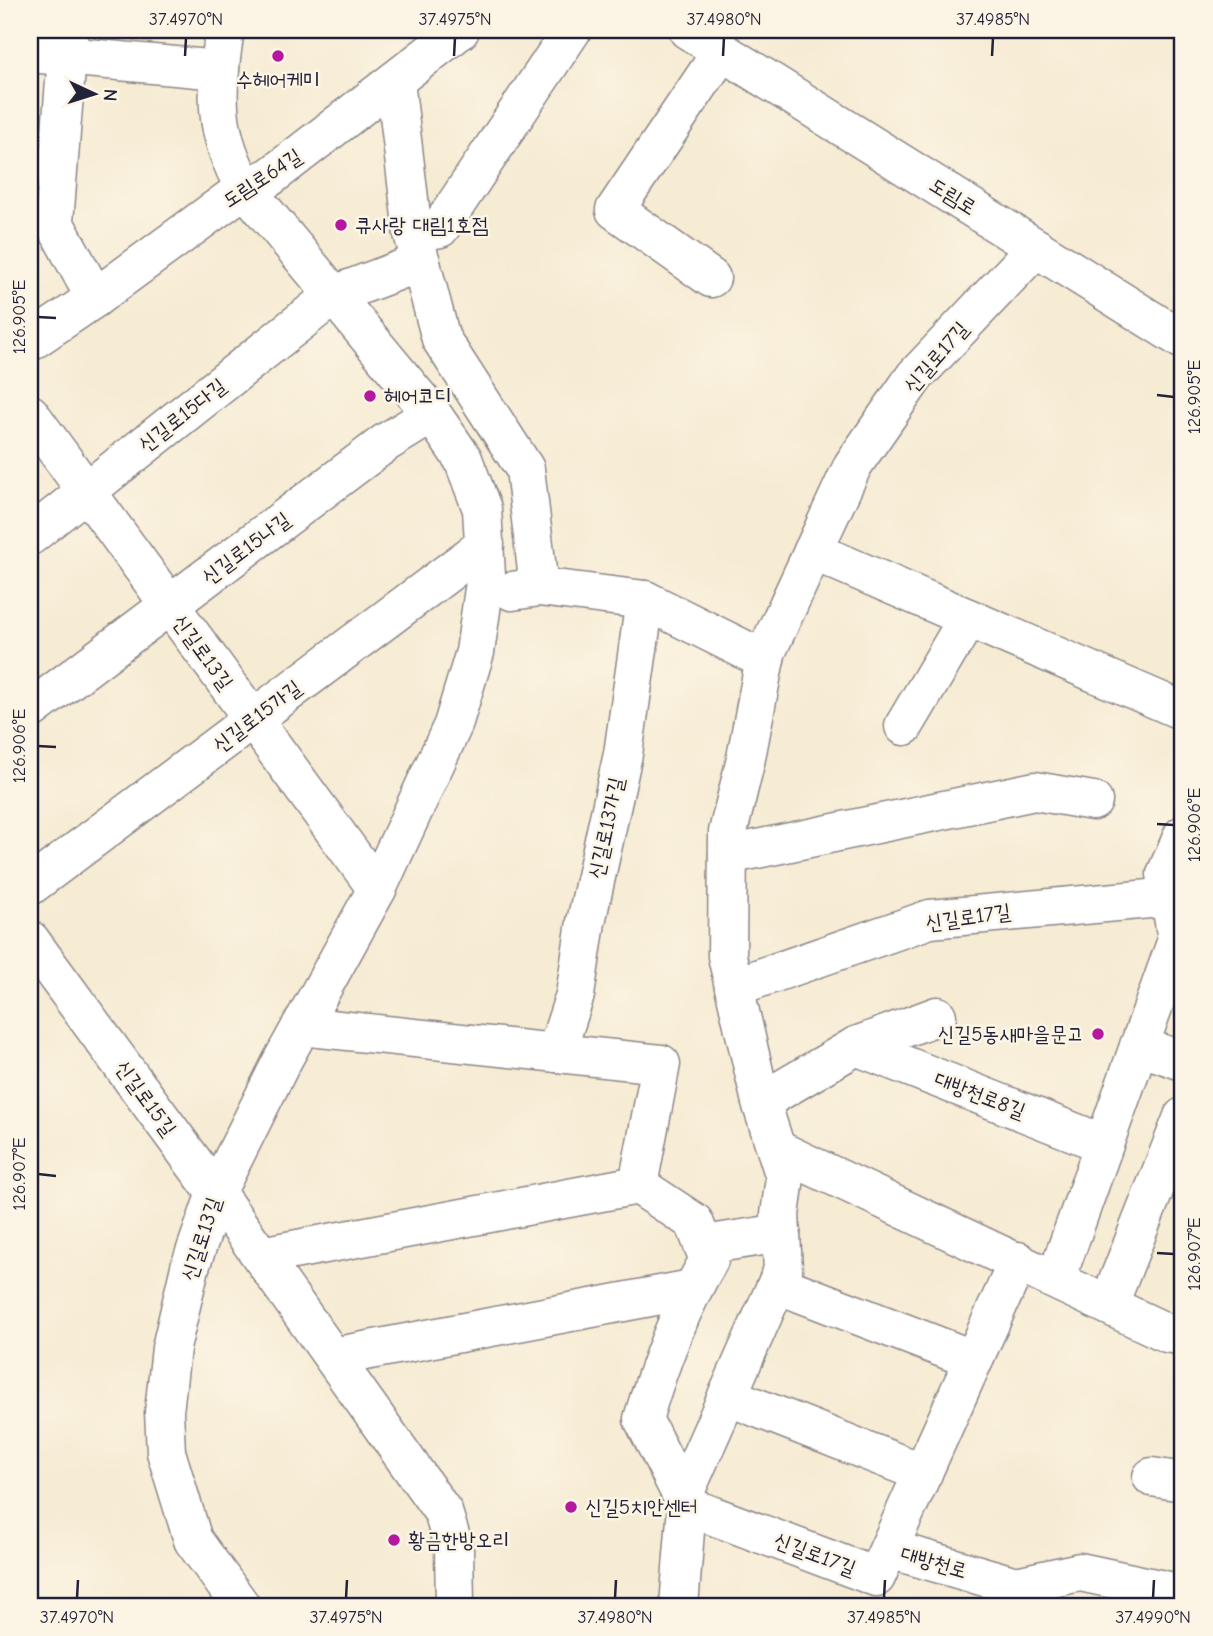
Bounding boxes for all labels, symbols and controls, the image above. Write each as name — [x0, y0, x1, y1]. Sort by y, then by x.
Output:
text: 37.4970°N — [149, 9, 223, 30]
text: 37.4975°N — [418, 9, 492, 30]
text: 37.4980°N — [686, 9, 762, 30]
text: 37.4985°N — [956, 9, 1030, 30]
marker: 수헤어케미 — [270, 48, 286, 64]
north arrow — [60, 60, 130, 130]
place label: 수헤어케미 — [236, 68, 320, 92]
text: N — [99, 88, 121, 102]
street label: 도림로64길 — [218, 144, 306, 212]
street label: 도림로 — [925, 172, 981, 220]
place label: 큐사랑 대림1호점 — [355, 213, 489, 237]
marker: 큐사랑 대림1호점 — [333, 217, 349, 233]
text: 126.905°E — [9, 280, 30, 354]
street label: 신길로17길 — [899, 317, 973, 397]
text: 126.905°E — [1184, 360, 1205, 434]
street label: 신길로15다길 — [134, 373, 231, 457]
place label: 헤어코디 — [384, 384, 452, 408]
marker: 헤어코디 — [362, 388, 378, 404]
street label: 신길로15나길 — [197, 507, 295, 589]
street label: 신길로13길 — [168, 610, 238, 694]
street label: 신길로15가길 — [208, 675, 306, 757]
text: 126.906°E — [9, 709, 30, 783]
street label: 신길로13가길 — [584, 775, 629, 881]
text: 126.906°E — [1184, 788, 1205, 862]
street label: 신길로17길 — [924, 899, 1012, 935]
place label: 신길5동새마을문고 — [937, 1022, 1084, 1046]
marker: 신길5동새마을문고 — [1090, 1026, 1106, 1042]
street label: 신길로15길 — [111, 1056, 181, 1140]
street label: 대방천로8길 — [931, 1067, 1029, 1123]
text: 126.907°E — [9, 1137, 30, 1211]
street label: 신길로13길 — [176, 1194, 226, 1284]
text: 126.907°E — [1184, 1217, 1205, 1291]
place label: 신길5치안센터 — [585, 1495, 698, 1519]
marker: 신길5치안센터 — [563, 1499, 579, 1515]
street label: 신길로17길 — [771, 1527, 859, 1581]
place label: 황금한방오리 — [408, 1528, 509, 1552]
marker: 황금한방오리 — [386, 1532, 402, 1548]
street label: 대방천로 — [898, 1541, 970, 1583]
text: 37.4970°N — [40, 1607, 114, 1628]
text: 37.4975°N — [309, 1607, 383, 1628]
text: 37.4980°N — [577, 1607, 653, 1628]
text: 37.4985°N — [847, 1607, 921, 1628]
text: 37.4990°N — [1115, 1607, 1191, 1628]

